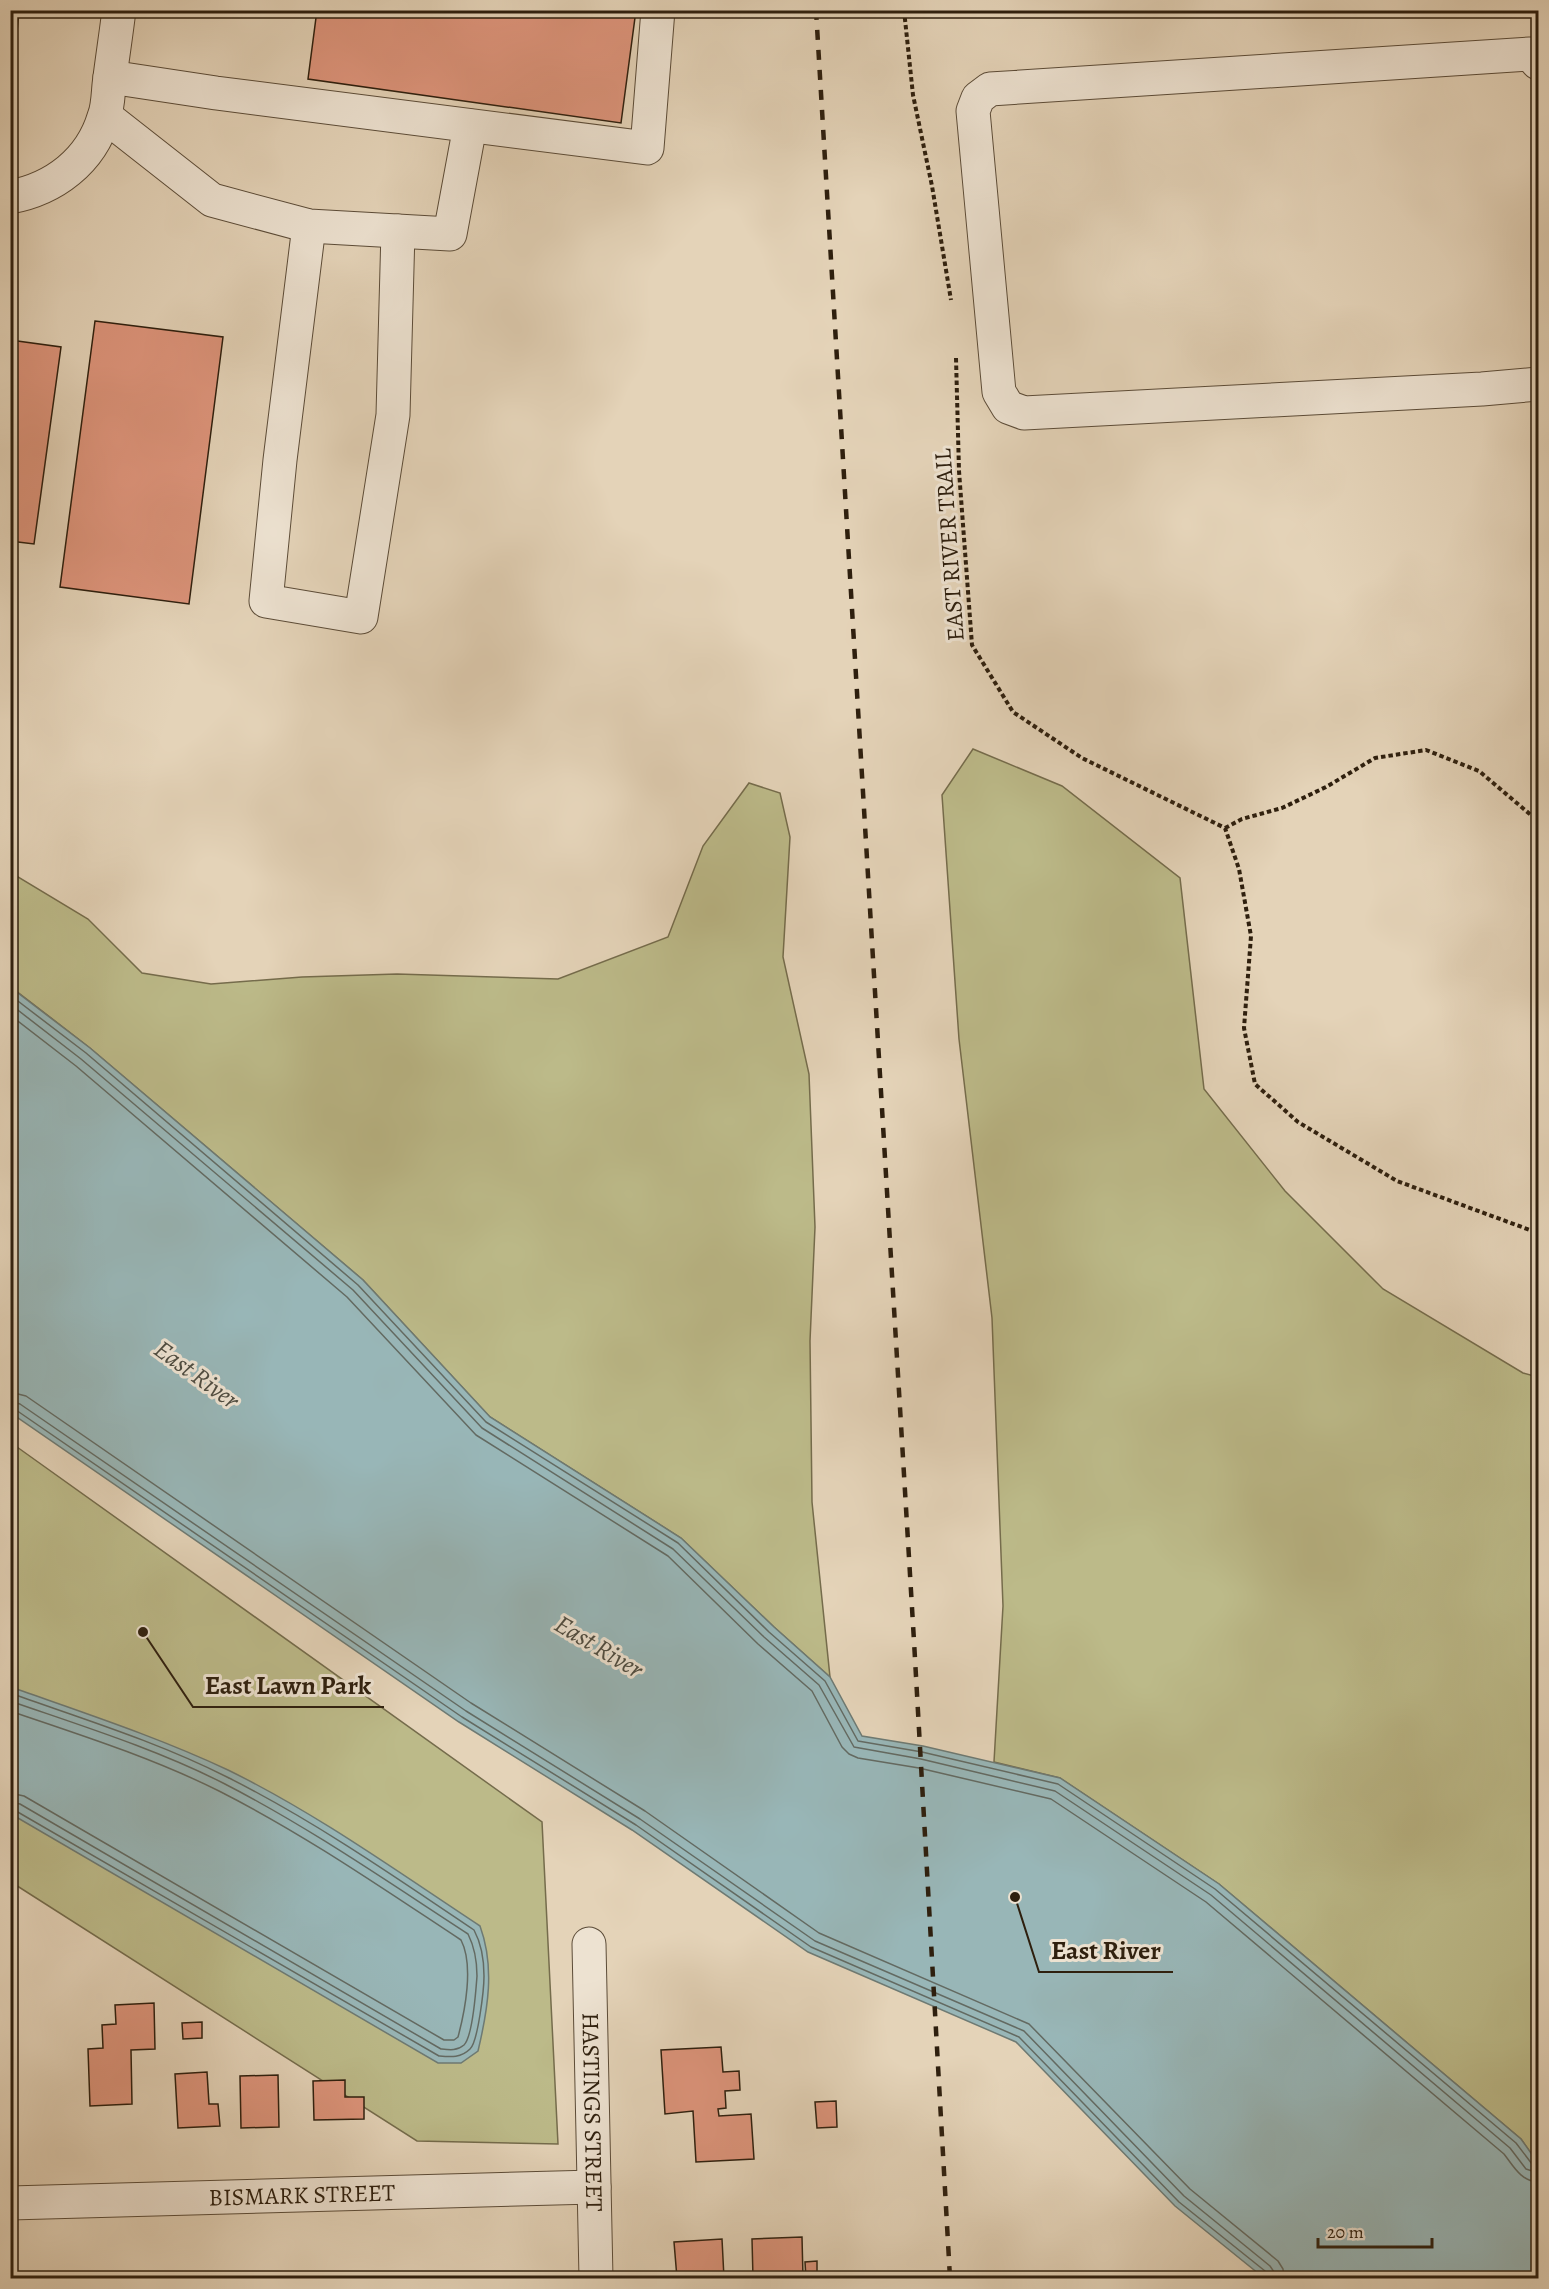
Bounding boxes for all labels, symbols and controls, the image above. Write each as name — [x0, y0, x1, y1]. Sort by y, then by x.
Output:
street label: EAST RIVER TRAIL — [926, 447, 972, 642]
water label: East River — [147, 1332, 247, 1418]
water label: East River — [548, 1606, 650, 1687]
callout: East Lawn Park — [193, 1663, 384, 1707]
text: East Lawn Park — [205, 1668, 372, 1703]
callout: East River — [1039, 1928, 1173, 1972]
text: East River — [1051, 1933, 1161, 1968]
street label: HASTINGS STREET — [574, 2012, 611, 2212]
street label: BISMARK STREET — [208, 2176, 396, 2214]
scale bar — [1318, 2211, 1432, 2249]
text: 20 m — [1327, 2220, 1364, 2244]

